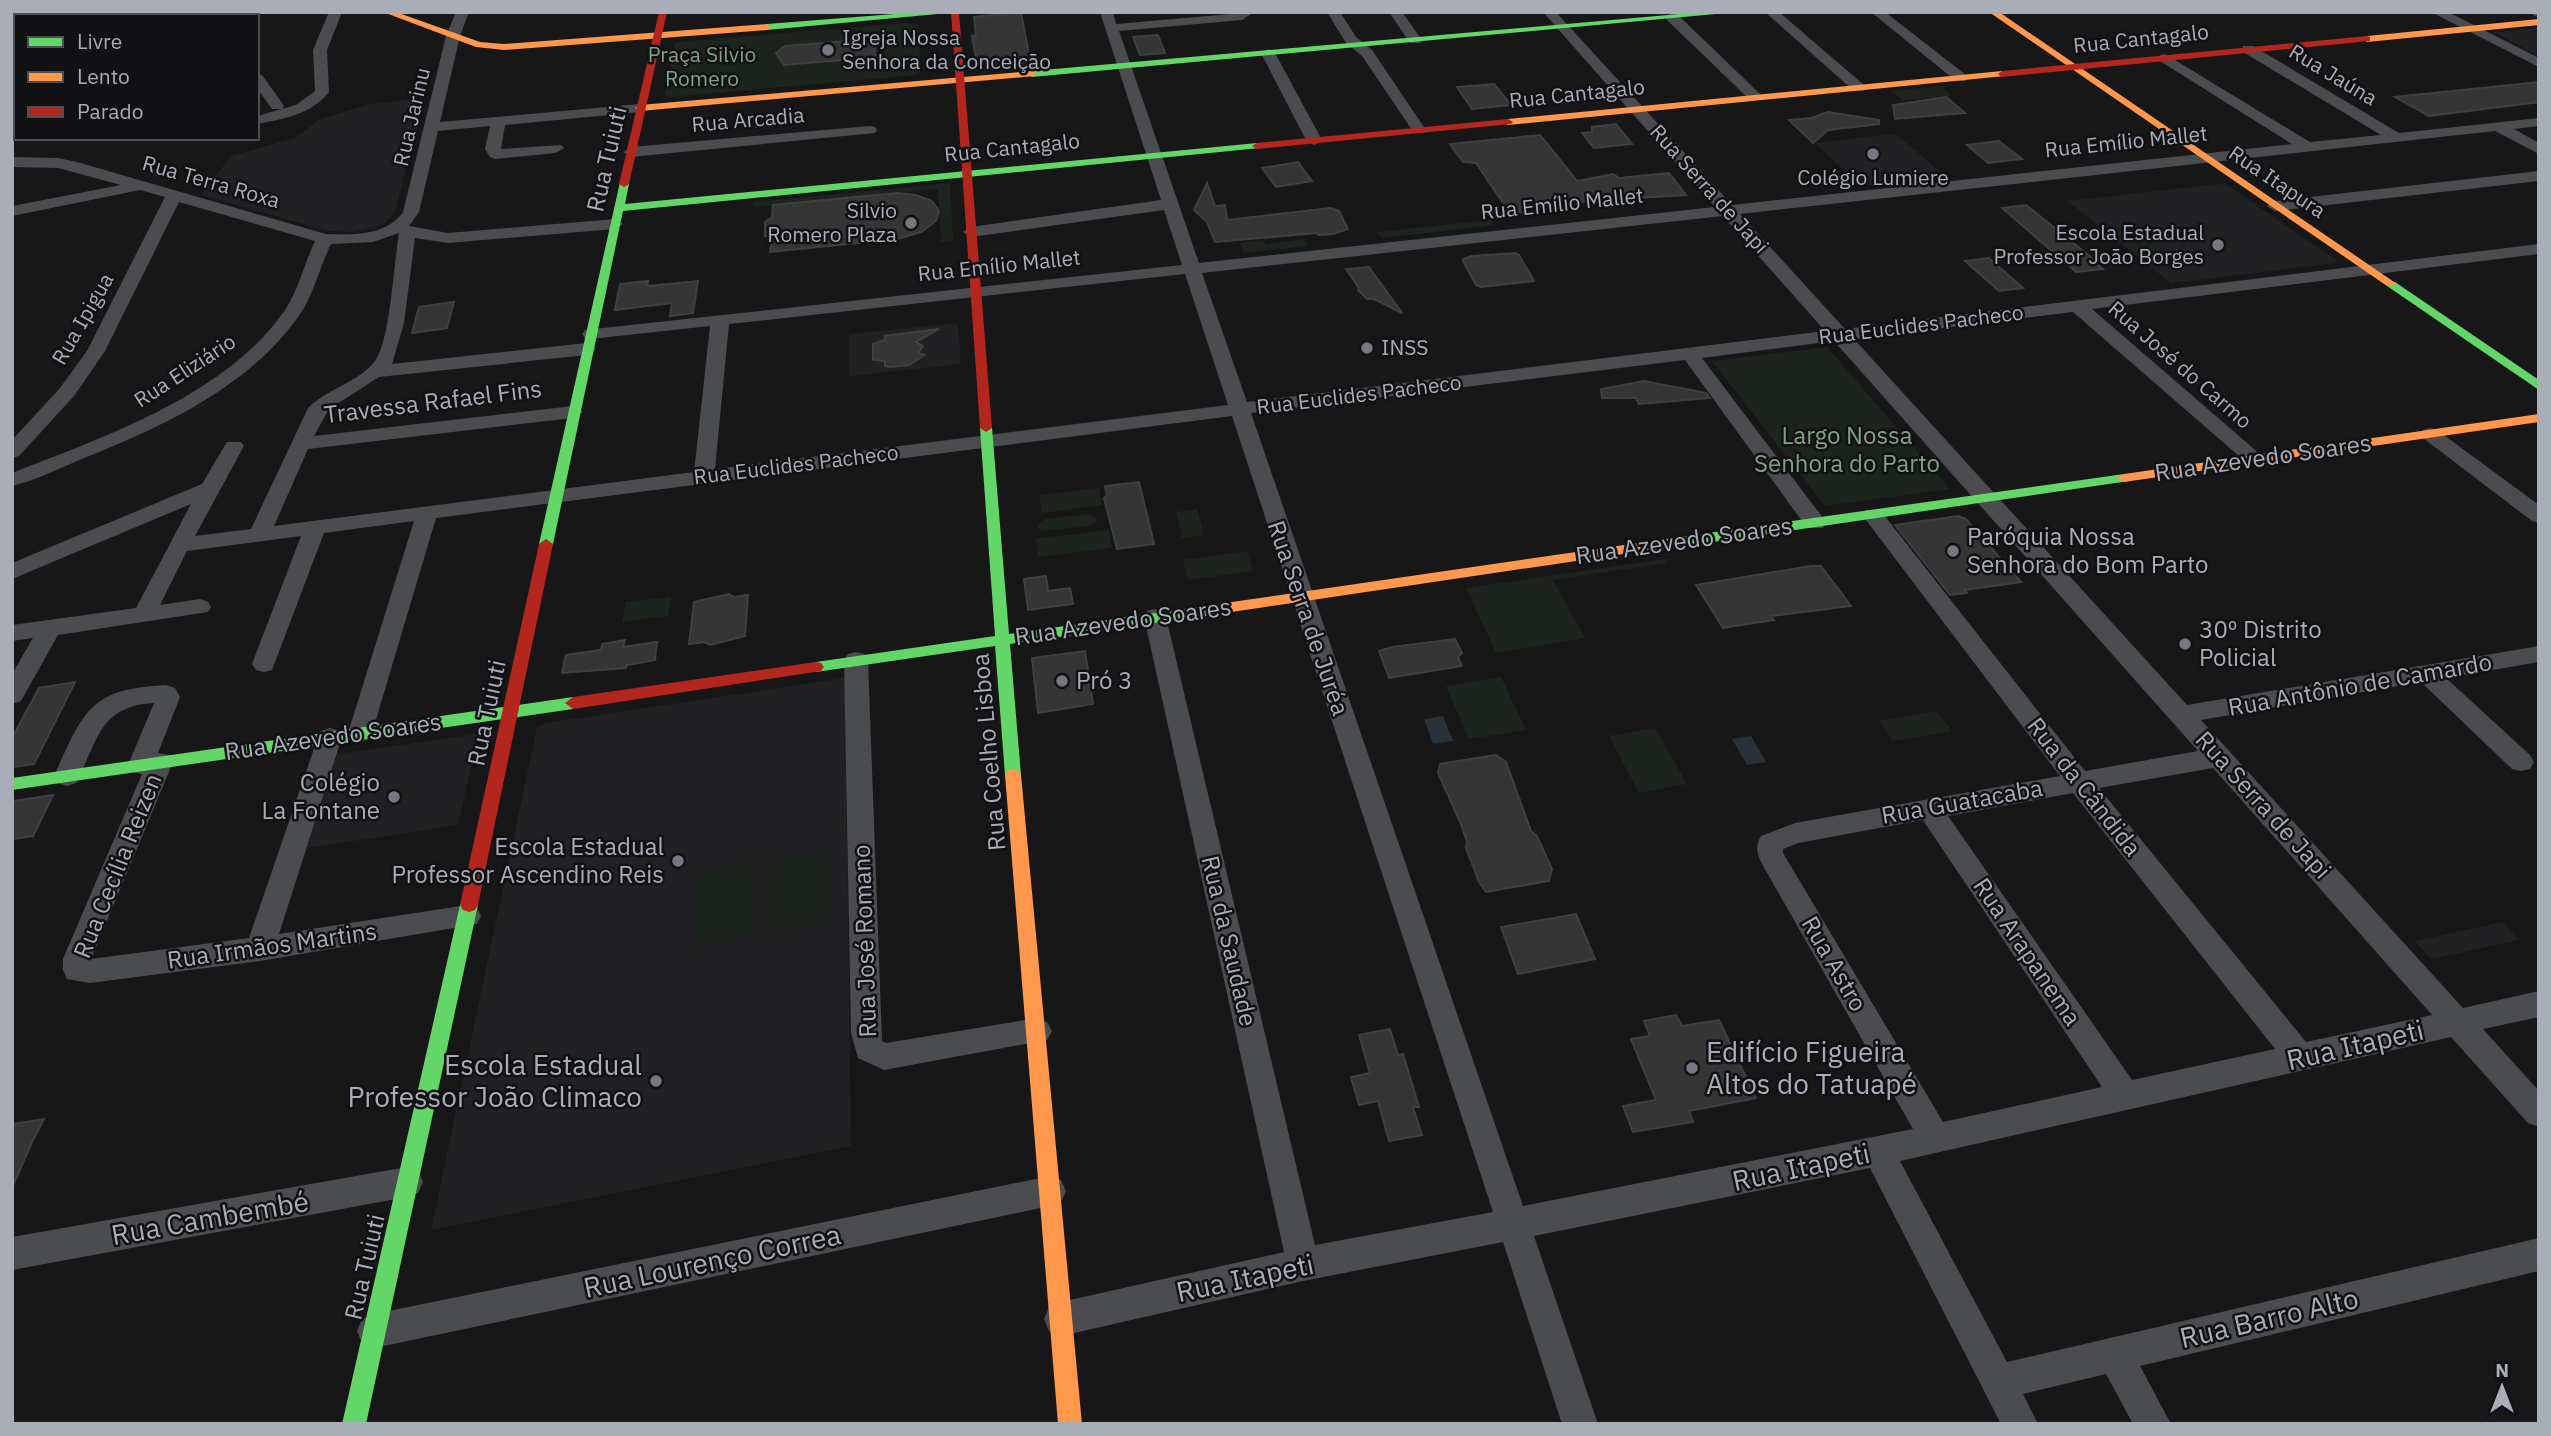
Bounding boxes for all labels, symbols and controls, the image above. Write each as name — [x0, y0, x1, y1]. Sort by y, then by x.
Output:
legend — [14, 14, 259, 140]
street label: Rua Cantagalo — [2072, 17, 2210, 59]
place label: Igreja Nossa Senhora da Conceição — [842, 23, 1051, 75]
text: Livre — [77, 27, 122, 55]
street label: Rua Jaúna — [2284, 37, 2383, 112]
park label: Praça Silvio Romero — [648, 40, 756, 92]
marker: Igreja Nossa Senhora da Conceição — [820, 42, 836, 58]
text: Lento — [77, 62, 130, 90]
street label: Rua Jarinu — [386, 65, 436, 169]
street label: Rua Cantagalo — [1508, 72, 1646, 114]
text: Parado — [77, 97, 144, 125]
street label: Rua Arcadia — [690, 100, 805, 138]
street label: Rua Tuiuti — [578, 103, 634, 215]
street label: Rua Serra de Japi — [1644, 118, 1775, 259]
street label: Rua Emílio Mallet — [2043, 119, 2209, 163]
street label: Rua Cantagalo — [943, 126, 1081, 168]
street label: Rua Itapura — [2224, 138, 2332, 224]
marker: Colégio Lumiere — [1865, 146, 1881, 162]
street label: Rua Terra Roxa — [139, 148, 283, 214]
place label: Colégio Lumiere — [1797, 163, 1949, 191]
street label: Rua Emílio Mallet — [1479, 181, 1645, 225]
place label: Silvio Romero Plaza — [767, 196, 897, 248]
marker: Silvio Romero Plaza — [903, 215, 919, 231]
place label: Escola Estadual Professor João Borges — [1993, 218, 2204, 270]
marker: Escola Estadual Professor João Borges — [2210, 237, 2226, 253]
street label: Rua Emílio Mallet — [916, 243, 1082, 287]
street label: Rua Ipigua — [45, 268, 120, 369]
street label: Rua José do Carmo — [2103, 294, 2258, 434]
street label: Rua Euclides Pacheco — [1817, 298, 2025, 350]
street label: Rua Eliziário — [128, 327, 241, 413]
place label: INSS — [1381, 333, 1428, 361]
marker: INSS — [1359, 340, 1375, 356]
street label: Rua Euclides Pacheco — [1255, 368, 1463, 420]
street label: Travessa Rafael Fins — [322, 372, 544, 430]
park label: Largo Nossa Senhora do Parto — [1754, 419, 1940, 479]
street label: Rua Azevedo Soares — [2152, 426, 2373, 488]
street label: Rua Euclides Pacheco — [692, 438, 900, 490]
street label: Rua Azevedo Soares — [1573, 509, 1794, 571]
street label: Rua Serra de Juréa — [1261, 516, 1357, 719]
place label: Paróquia Nossa Senhora do Bom Parto — [1967, 520, 2209, 580]
marker: Paróquia Nossa Senhora do Bom Parto — [1945, 543, 1961, 559]
street label: Rua Azevedo Soares — [1012, 590, 1233, 652]
place label: 30º Distrito Policial — [2199, 613, 2322, 673]
marker: 30º Distrito Policial — [2177, 636, 2193, 652]
street label: Rua Antônio de Camardo — [2225, 645, 2494, 723]
street label: Rua Coelho Lisboa — [963, 652, 1013, 852]
street label: Rua Tuiuti — [459, 657, 513, 769]
place label: Pró 3 — [1076, 664, 1133, 696]
marker: Pró 3 — [1054, 673, 1070, 689]
street label: Rua Azevedo Soares — [222, 705, 443, 767]
street label: Rua da Cândida — [2020, 710, 2149, 863]
street label: Rua Serra de Japi — [2189, 724, 2339, 885]
place label: Colégio La Fontane — [262, 766, 380, 826]
street label: Rua Cecília Reizen — [65, 769, 169, 963]
street label: Rua Guatacaba — [1879, 771, 2045, 831]
marker: Colégio La Fontane — [386, 789, 402, 805]
place label: Escola Estadual Professor Ascendino Reis — [391, 830, 664, 890]
street label: Rua José Romano — [845, 844, 883, 1038]
street label: Rua da Saudade — [1195, 852, 1265, 1029]
marker: Escola Estadual Professor Ascendino Reis — [670, 853, 686, 869]
street label: Rua Arapanema — [1967, 871, 2089, 1032]
street label: Rua Astro — [1795, 910, 1875, 1017]
street label: Rua Irmãos Martins — [165, 914, 379, 976]
street label: Rua Itapeti — [2283, 1011, 2427, 1078]
place label: Edifício Figueira Altos do Tatuapé — [1706, 1033, 1917, 1102]
place label: Escola Estadual Professor João Climaco — [347, 1046, 642, 1115]
marker: Edifício Figueira Altos do Tatuapé — [1684, 1060, 1700, 1076]
marker: Escola Estadual Professor João Climaco — [648, 1073, 664, 1089]
street label: Rua Itapeti — [1729, 1134, 1873, 1199]
street label: Rua Cambembé — [108, 1182, 312, 1253]
street label: Rua Tuiuti — [336, 1211, 392, 1323]
street label: Rua Lourenço Correa — [580, 1215, 844, 1306]
street label: Rua Itapeti — [1173, 1245, 1317, 1310]
street label: Rua Barro Alto — [2176, 1279, 2362, 1356]
north arrow — [2467, 1352, 2537, 1422]
text: N — [2495, 1358, 2509, 1382]

